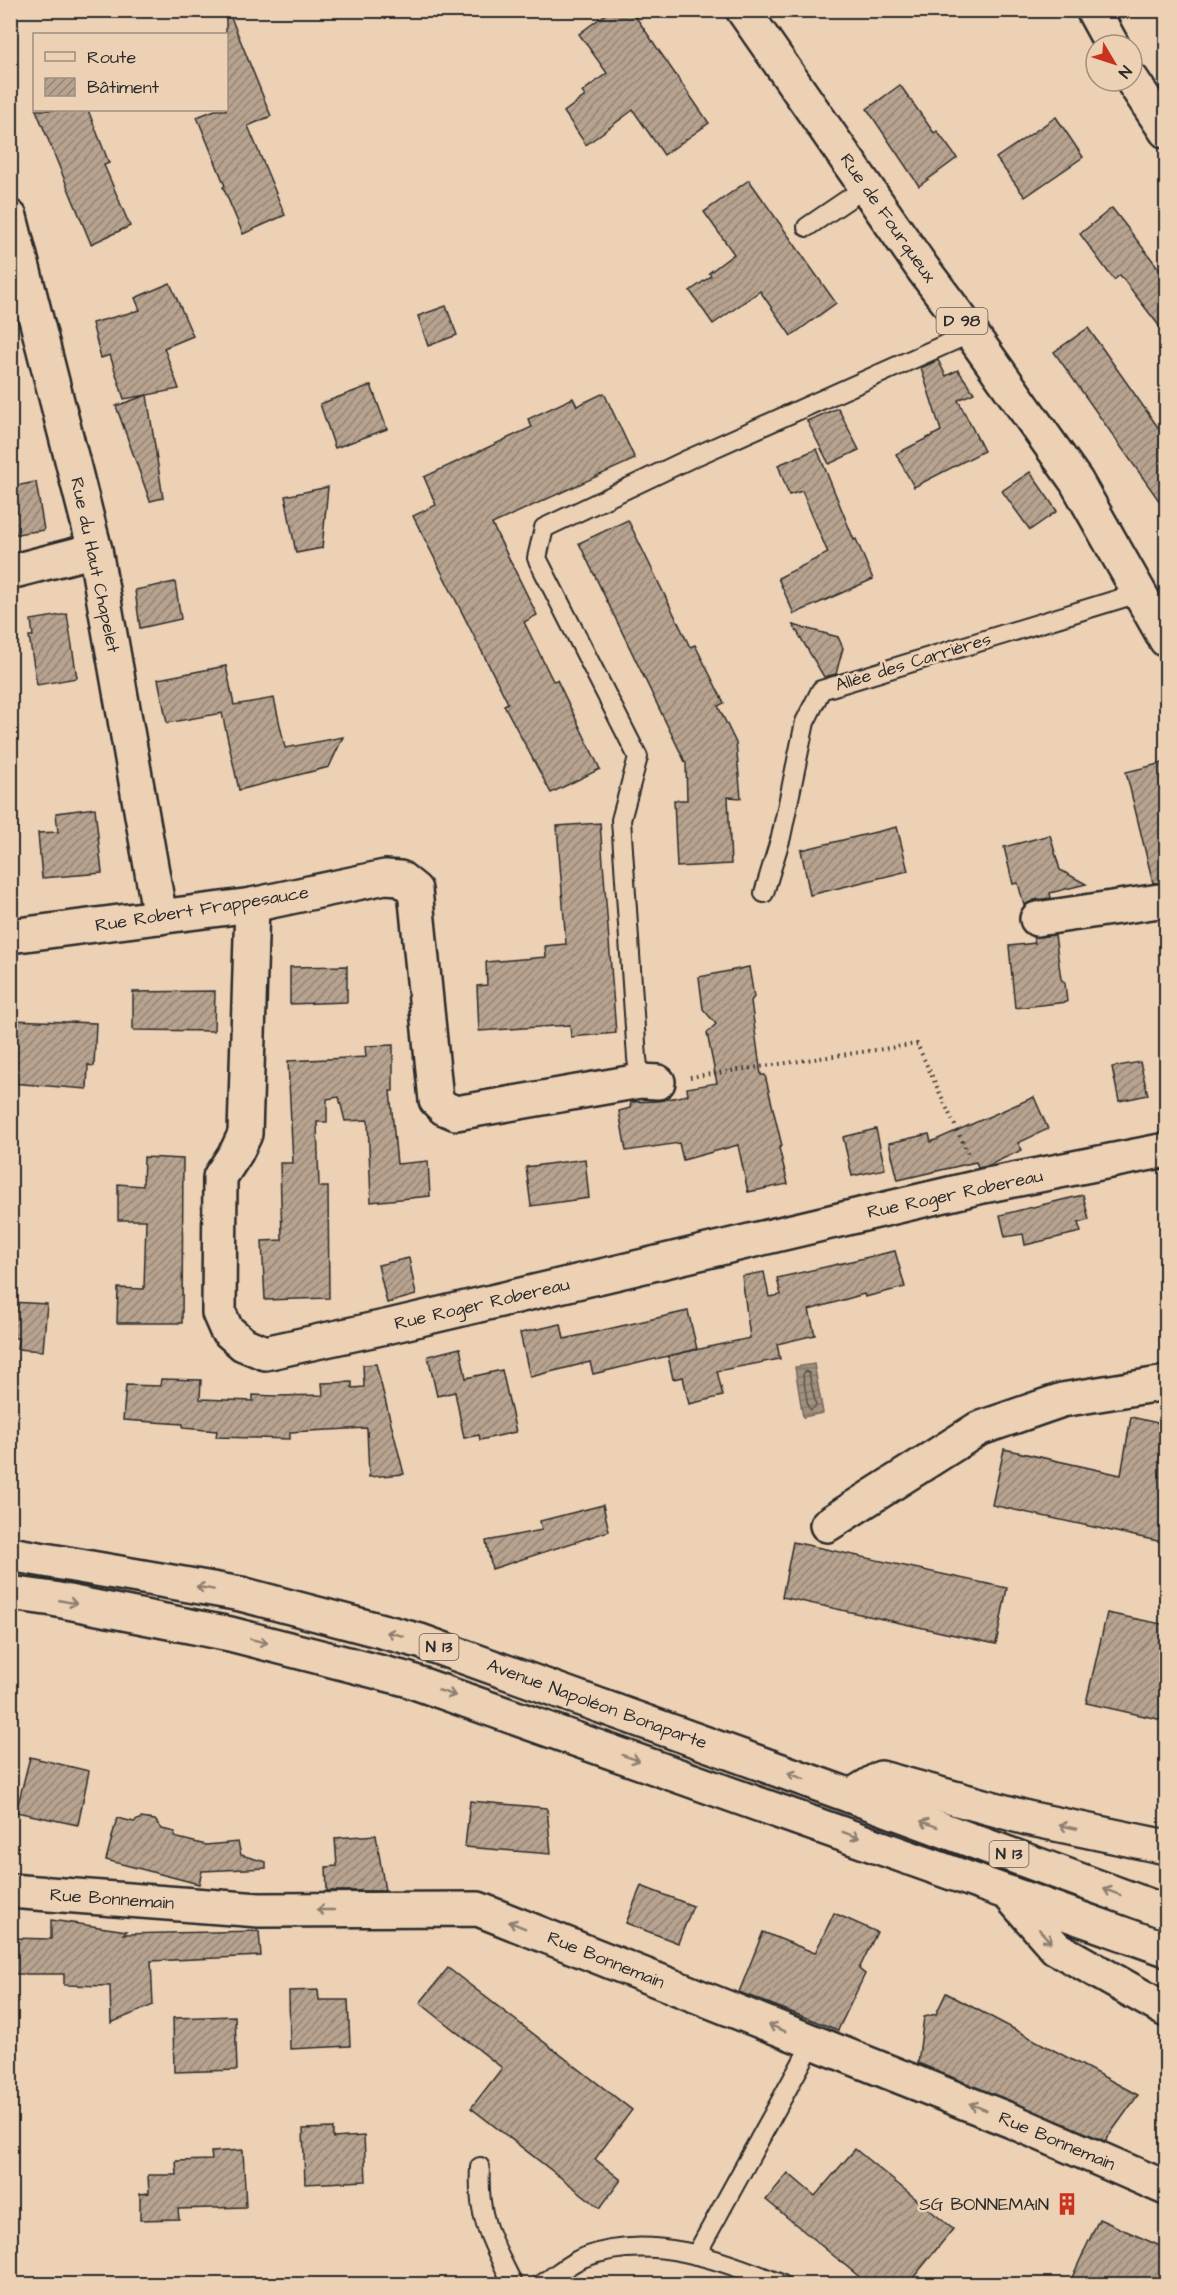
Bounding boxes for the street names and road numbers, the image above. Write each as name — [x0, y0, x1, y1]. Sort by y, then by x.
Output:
street label: Rue de Fourqueux — [834, 148, 942, 288]
road number: D 98 — [936, 308, 988, 334]
street label: Rue du Haut Chapelet — [64, 475, 126, 656]
street label: Allée des Carrières — [832, 626, 994, 698]
street label: Rue Robert Frappesauce — [93, 880, 311, 938]
street label: Rue Roger Robereau — [865, 1163, 1045, 1226]
street label: Rue Roger Robereau — [392, 1272, 572, 1337]
road number: N 13 — [420, 1634, 458, 1660]
street label: Avenue Napoléon Bonaparte — [484, 1653, 711, 1756]
road number: N 13 — [990, 1841, 1028, 1867]
street label: Rue Bonnemain — [49, 1882, 175, 1916]
street label: Rue Bonnemain — [544, 1925, 668, 1995]
street label: Rue Bonnemain — [995, 2105, 1119, 2177]

